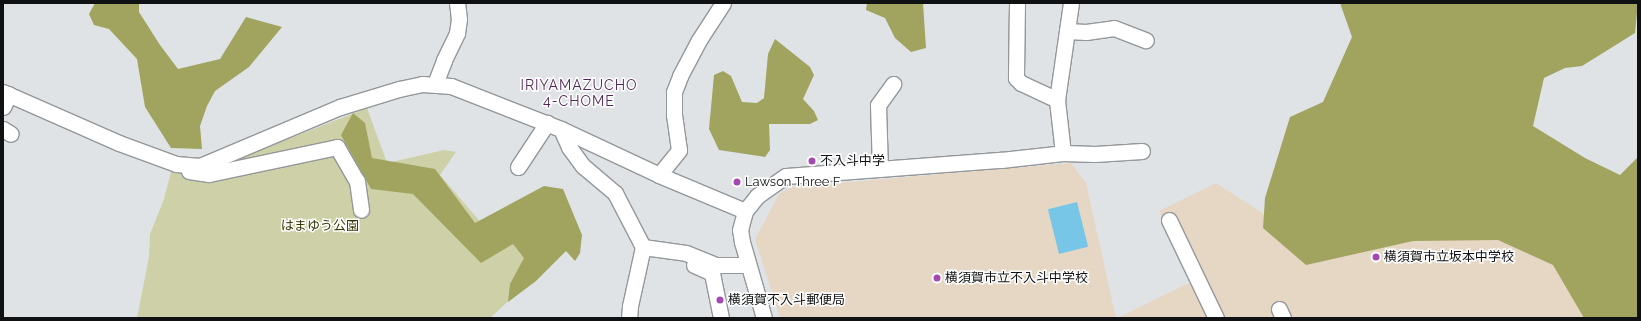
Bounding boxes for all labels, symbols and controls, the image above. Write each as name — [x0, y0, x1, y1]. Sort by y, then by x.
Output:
district label: IRIYAMAZUCHO 4-CHOME — [520, 77, 638, 110]
place label: 不入斗中学 — [820, 153, 885, 169]
marker: 不入斗中学 — [807, 156, 817, 166]
place label: Lawson Three F — [745, 174, 841, 190]
marker: Lawson Three F — [732, 177, 742, 187]
park label: はまゆう公園 — [281, 218, 359, 234]
place label: 横須賀市立坂本中学校 — [1384, 249, 1514, 265]
marker: 横須賀市立坂本中学校 — [1371, 252, 1381, 262]
place label: 横須賀市立不入斗中学校 — [945, 270, 1088, 286]
marker: 横須賀市立不入斗中学校 — [932, 273, 942, 283]
place label: 横須賀不入斗郵便局 — [728, 292, 845, 308]
marker: 横須賀不入斗郵便局 — [715, 295, 725, 305]

